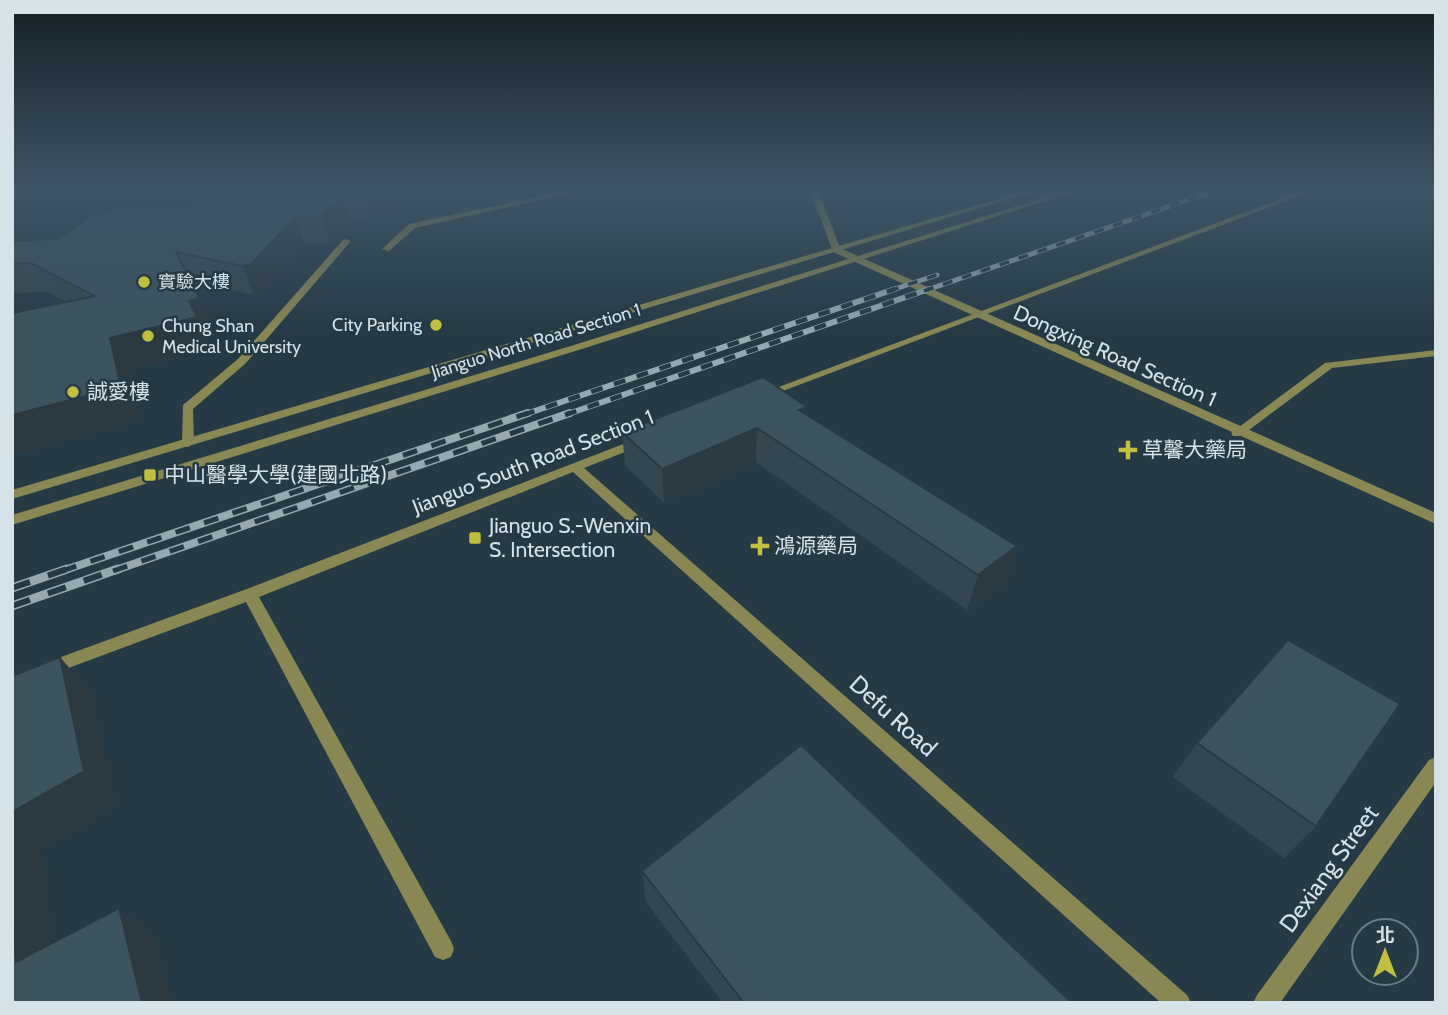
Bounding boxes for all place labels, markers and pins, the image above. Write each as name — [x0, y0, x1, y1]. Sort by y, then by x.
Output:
place label: 實驗大樓 — [158, 271, 230, 293]
marker: 實驗大樓 — [136, 274, 152, 290]
place label: City Parking — [332, 314, 423, 336]
place label: Chung Shan Medical University — [162, 315, 301, 358]
marker: City Parking — [428, 317, 444, 333]
marker: Chung Shan Medical University — [140, 328, 156, 344]
place label: 誠愛樓 — [87, 379, 150, 404]
marker: 誠愛樓 — [65, 384, 81, 400]
place label: 草馨大藥局 — [1142, 437, 1247, 462]
marker: 草馨大藥局 — [1120, 442, 1136, 458]
place label: 中山醫學大學(建國北路) — [164, 462, 387, 487]
marker: 中山醫學大學(建國北路) — [142, 467, 158, 483]
place label: Jianguo S.-Wenxin S. Intersection — [488, 513, 651, 562]
marker: Jianguo S.-Wenxin S. Intersection — [467, 530, 483, 546]
place label: 鴻源藥局 — [774, 533, 858, 558]
marker: 鴻源藥局 — [752, 538, 768, 554]

